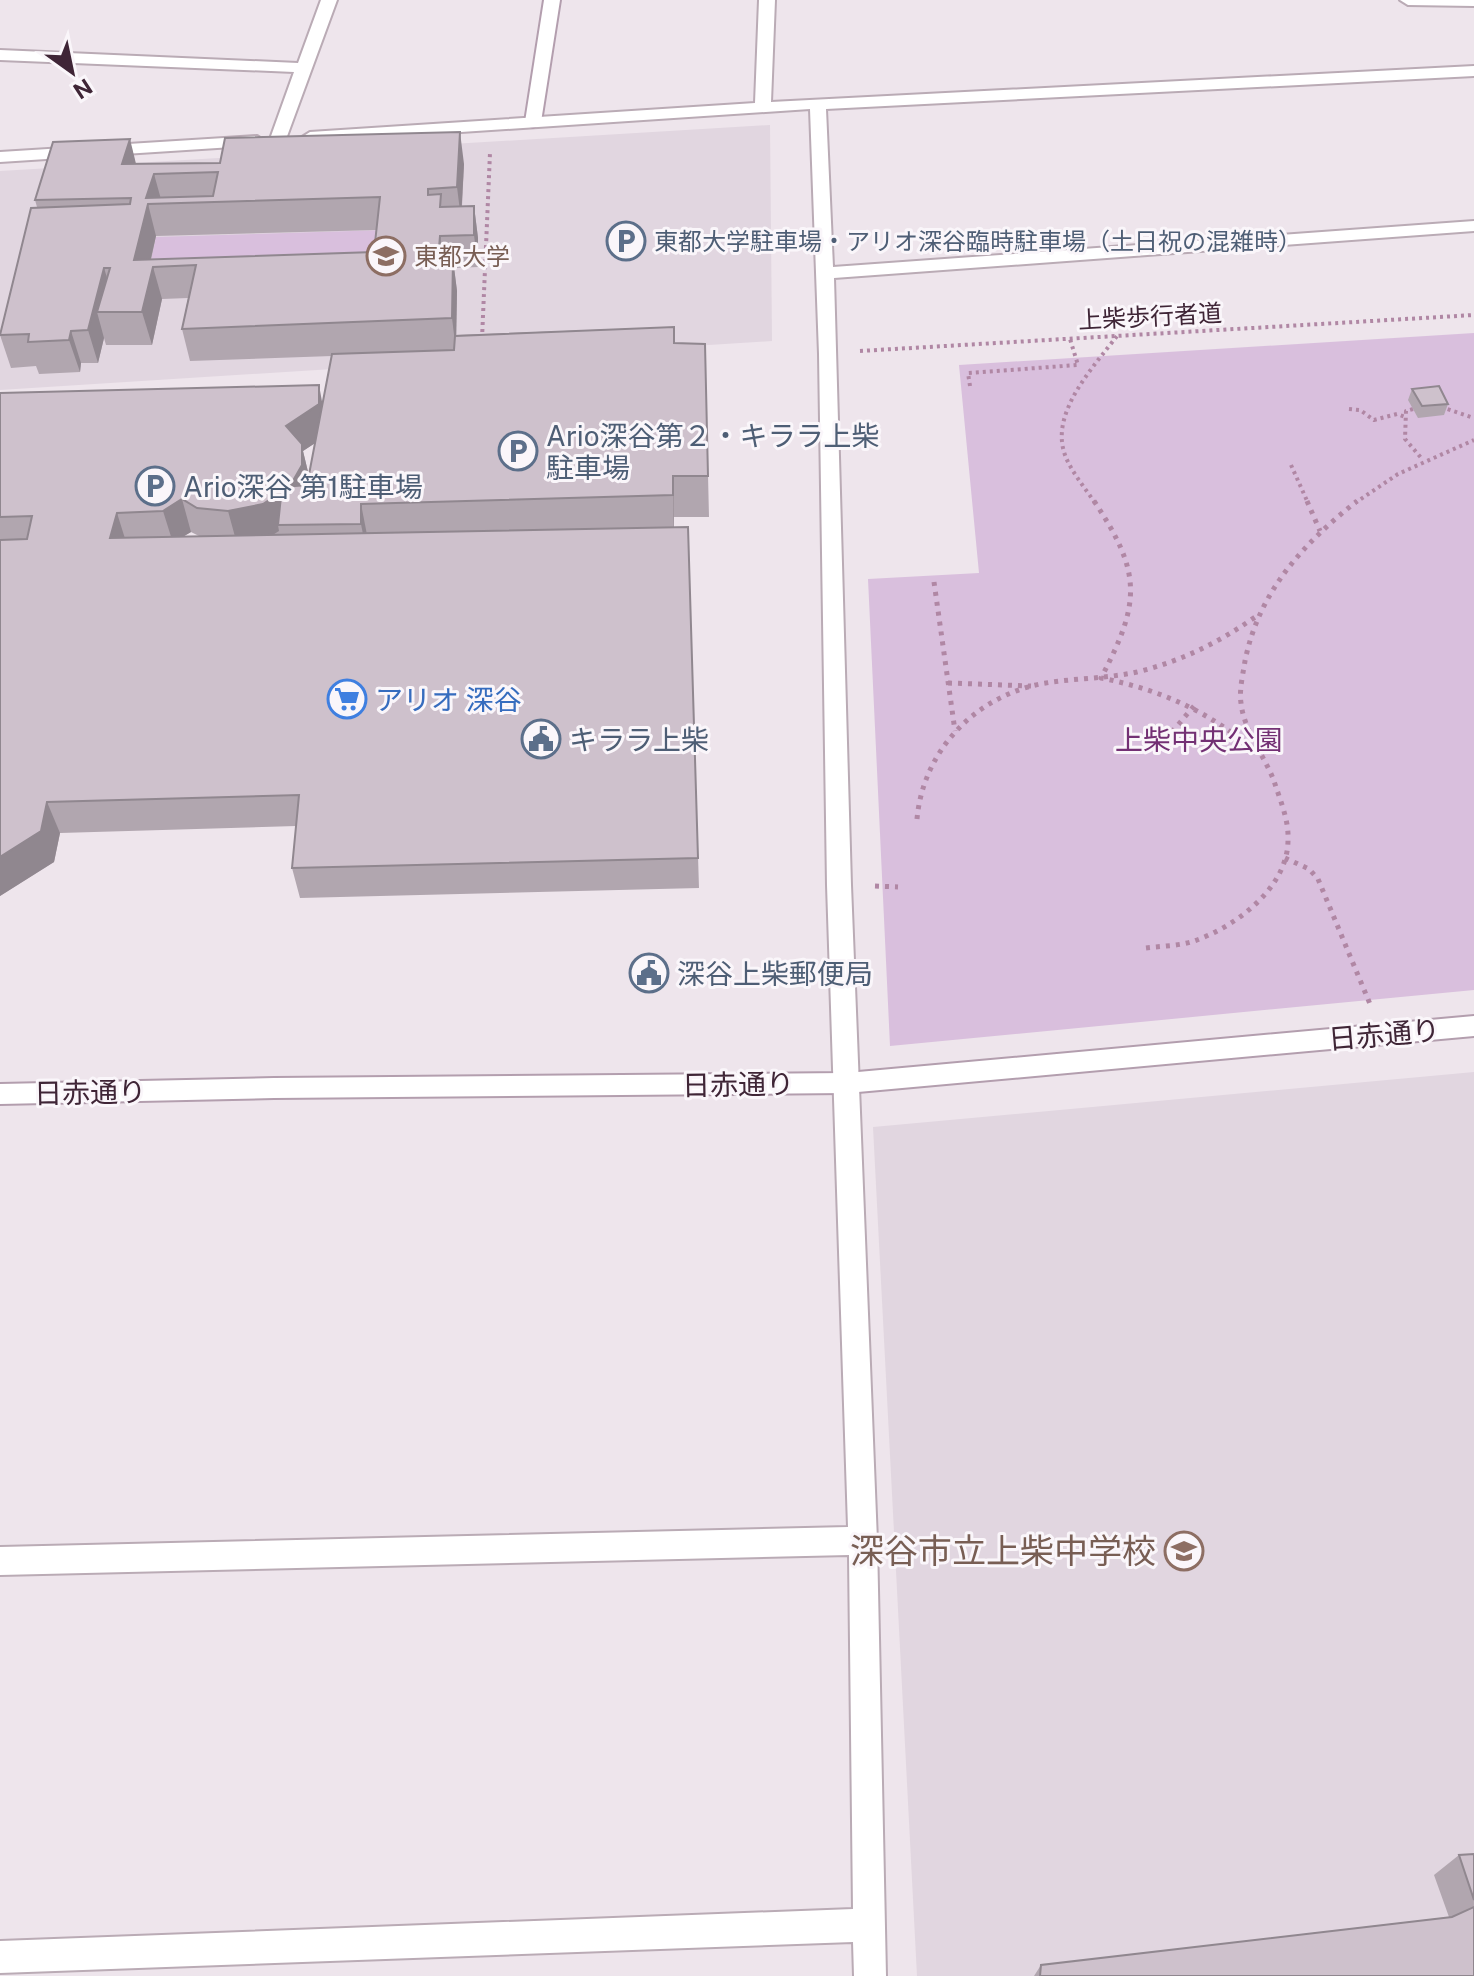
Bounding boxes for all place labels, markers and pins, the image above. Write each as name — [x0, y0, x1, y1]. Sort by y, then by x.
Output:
parking icon: 東都大学駐車場・アリオ深谷臨時駐車場（土日祝の混雑時） — [605, 220, 647, 262]
place label: 東都大学駐車場・アリオ深谷臨時駐車場（土日祝の混雑時） — [654, 227, 1302, 255]
school or university icon: 東都大学 — [365, 235, 407, 277]
place label: 東都大学 — [414, 242, 510, 270]
place label: Ario深谷第２・キララ上柴 駐車場 — [546, 419, 880, 484]
parking icon: Ario深谷第２・キララ上柴 駐車場 — [497, 430, 539, 472]
parking icon: Ario深谷 第1駐車場 — [134, 465, 176, 507]
place label: Ario深谷 第1駐車場 — [183, 470, 423, 503]
supermarket icon: アリオ 深谷 — [326, 678, 368, 720]
place label: アリオ 深谷 — [375, 683, 522, 716]
public building icon: キララ上柴 — [520, 718, 562, 760]
place label: キララ上柴 — [569, 723, 709, 756]
public building icon: 深谷上柴郵便局 — [628, 952, 670, 994]
place label: 深谷上柴郵便局 — [677, 957, 873, 990]
school or university icon: 深谷市立上柴中学校 — [1163, 1530, 1205, 1572]
place label: 深谷市立上柴中学校 — [850, 1531, 1156, 1571]

